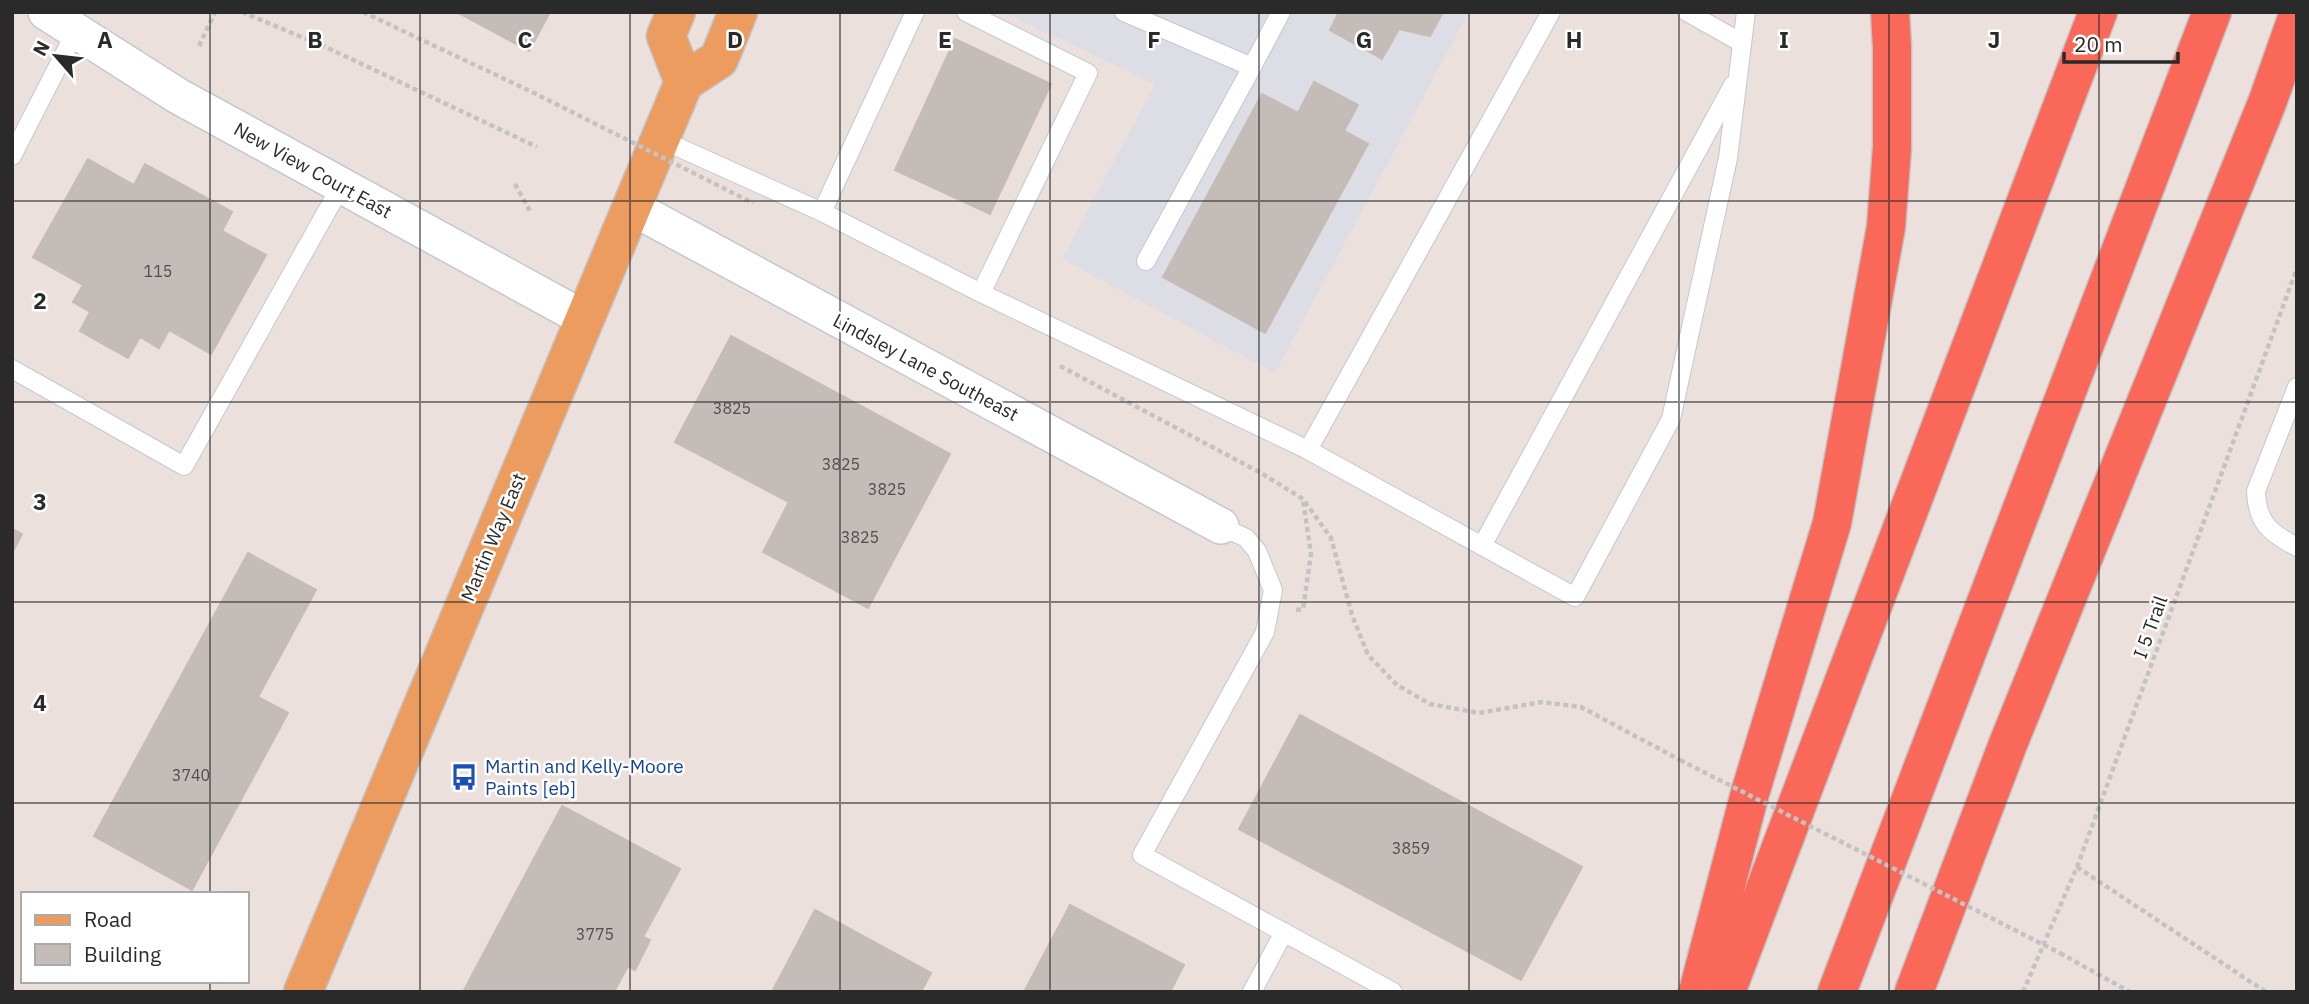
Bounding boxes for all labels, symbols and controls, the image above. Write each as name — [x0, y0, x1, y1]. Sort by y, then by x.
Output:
north arrow — [21, 21, 91, 91]
scale bar — [2064, 21, 2178, 65]
text: A — [97, 24, 113, 54]
text: B — [307, 24, 323, 54]
text: C — [518, 24, 533, 54]
text: D — [727, 24, 743, 54]
text: E — [938, 24, 952, 54]
text: F — [1147, 24, 1161, 54]
text: G — [1356, 24, 1372, 54]
text: H — [1566, 24, 1582, 54]
text: I — [1779, 24, 1789, 54]
text: J — [1988, 24, 2000, 54]
text: 20 m — [2074, 30, 2123, 58]
text: N — [27, 36, 55, 60]
street label: New View Court East — [230, 117, 396, 223]
house number: 115 — [144, 261, 172, 281]
text: 2 — [33, 285, 47, 315]
street label: Lindsley Lane Southeast — [829, 308, 1023, 426]
house number: 3825 — [713, 398, 751, 418]
house number: 3825 — [822, 454, 860, 474]
street label: Martin Way East — [455, 469, 531, 605]
house number: 3825 — [868, 479, 906, 499]
text: 3 — [33, 486, 47, 516]
house number: 3825 — [841, 527, 879, 547]
street label: I 5 Trail — [2128, 592, 2172, 662]
text: 4 — [33, 687, 47, 717]
place label: Martin and Kelly-Moore Paints [eb] — [485, 754, 684, 800]
bus stop icon: Martin and Kelly-Moore Paints [eb] — [449, 762, 479, 792]
house number: 3740 — [172, 765, 210, 785]
house number: 3859 — [1392, 838, 1430, 858]
legend — [21, 892, 248, 983]
text: Road — [84, 905, 132, 933]
house number: 3775 — [576, 924, 614, 944]
text: Building — [84, 940, 161, 968]

